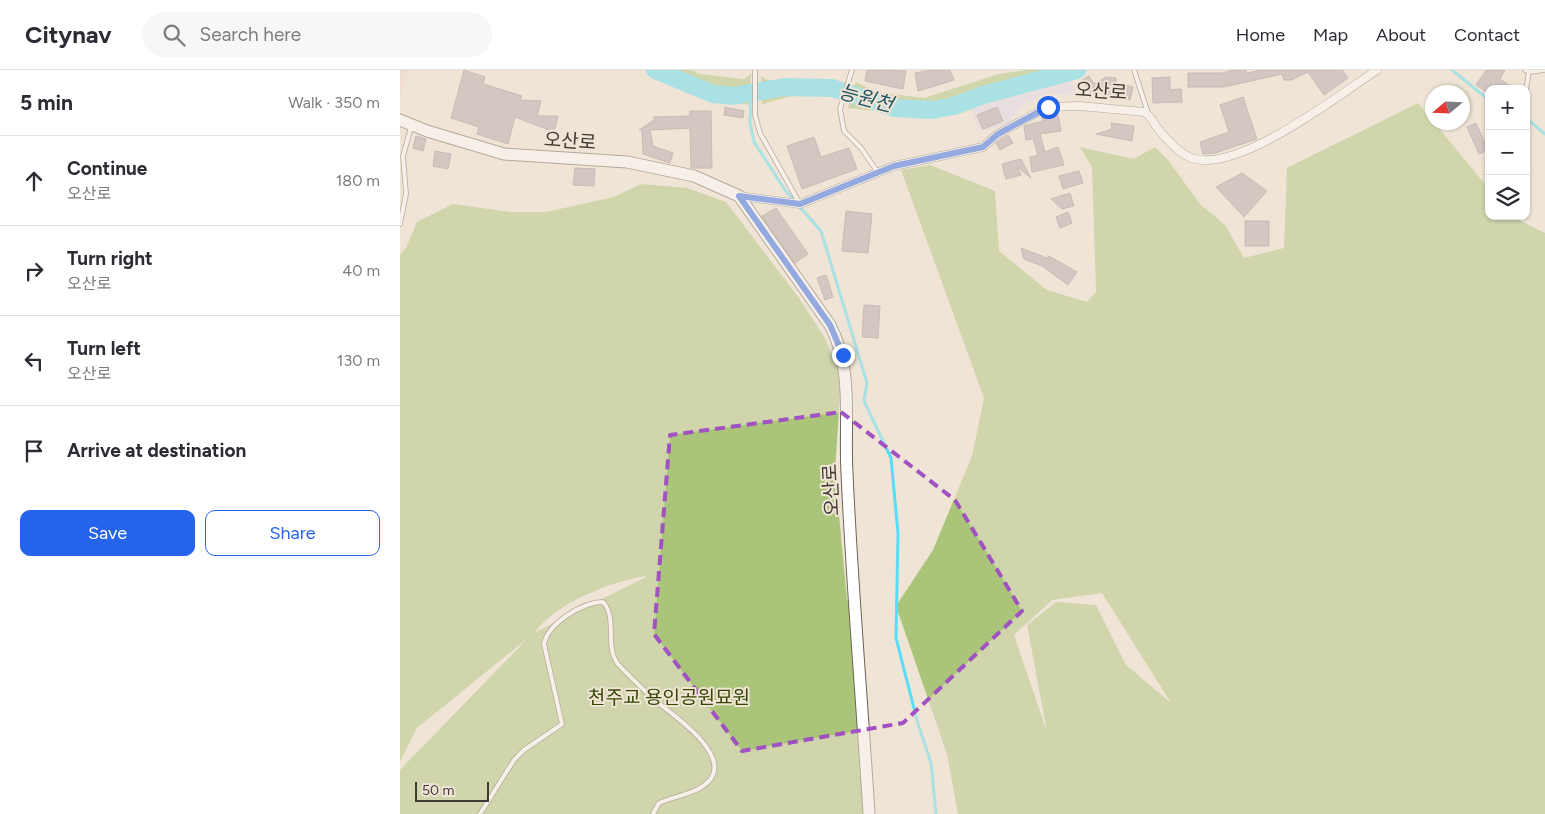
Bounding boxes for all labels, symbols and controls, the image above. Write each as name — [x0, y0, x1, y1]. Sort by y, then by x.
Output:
search box — [142, 12, 492, 57]
text: Citynav — [25, 20, 112, 49]
icon: search — [160, 21, 188, 49]
text: Search here — [200, 23, 301, 46]
text: Home — [1236, 24, 1285, 46]
text: Map — [1313, 24, 1348, 46]
text: About — [1376, 24, 1426, 46]
text: Contact — [1454, 24, 1520, 46]
street label: 오산로 — [1074, 78, 1128, 104]
water label: 능원천 — [836, 79, 898, 117]
north arrow — [1425, 85, 1470, 130]
map controls — [1485, 85, 1530, 220]
button: + — [1485, 85, 1530, 130]
text: 5 min — [20, 90, 73, 115]
text: Walk · 350 m — [288, 93, 380, 112]
route start — [1037, 96, 1060, 119]
street label: 오산로 — [543, 128, 597, 154]
button: − — [1485, 130, 1530, 175]
text: Continue — [67, 157, 147, 180]
icon: ahead — [20, 167, 48, 195]
text: 180 m — [336, 171, 380, 190]
button: layers — [1485, 175, 1530, 220]
text: 오산로 — [67, 184, 111, 203]
text: Turn right — [67, 247, 153, 270]
icon: right — [20, 257, 48, 285]
text: 40 m — [342, 261, 380, 280]
text: 오산로 — [67, 274, 111, 293]
text: Turn left — [67, 337, 141, 360]
route end — [832, 344, 855, 367]
icon: left — [20, 347, 48, 375]
text: 130 m — [337, 351, 380, 370]
text: 오산로 — [67, 364, 111, 383]
icon: arrive — [20, 437, 48, 465]
text: Arrive at destination — [67, 439, 246, 462]
street label: 오산로 — [818, 463, 844, 517]
button: Save — [20, 510, 195, 556]
button: Share — [205, 510, 380, 556]
park label: 천주교 용인공원묘원 — [588, 686, 750, 709]
scale bar — [415, 779, 489, 802]
text: 50 m — [422, 782, 454, 799]

